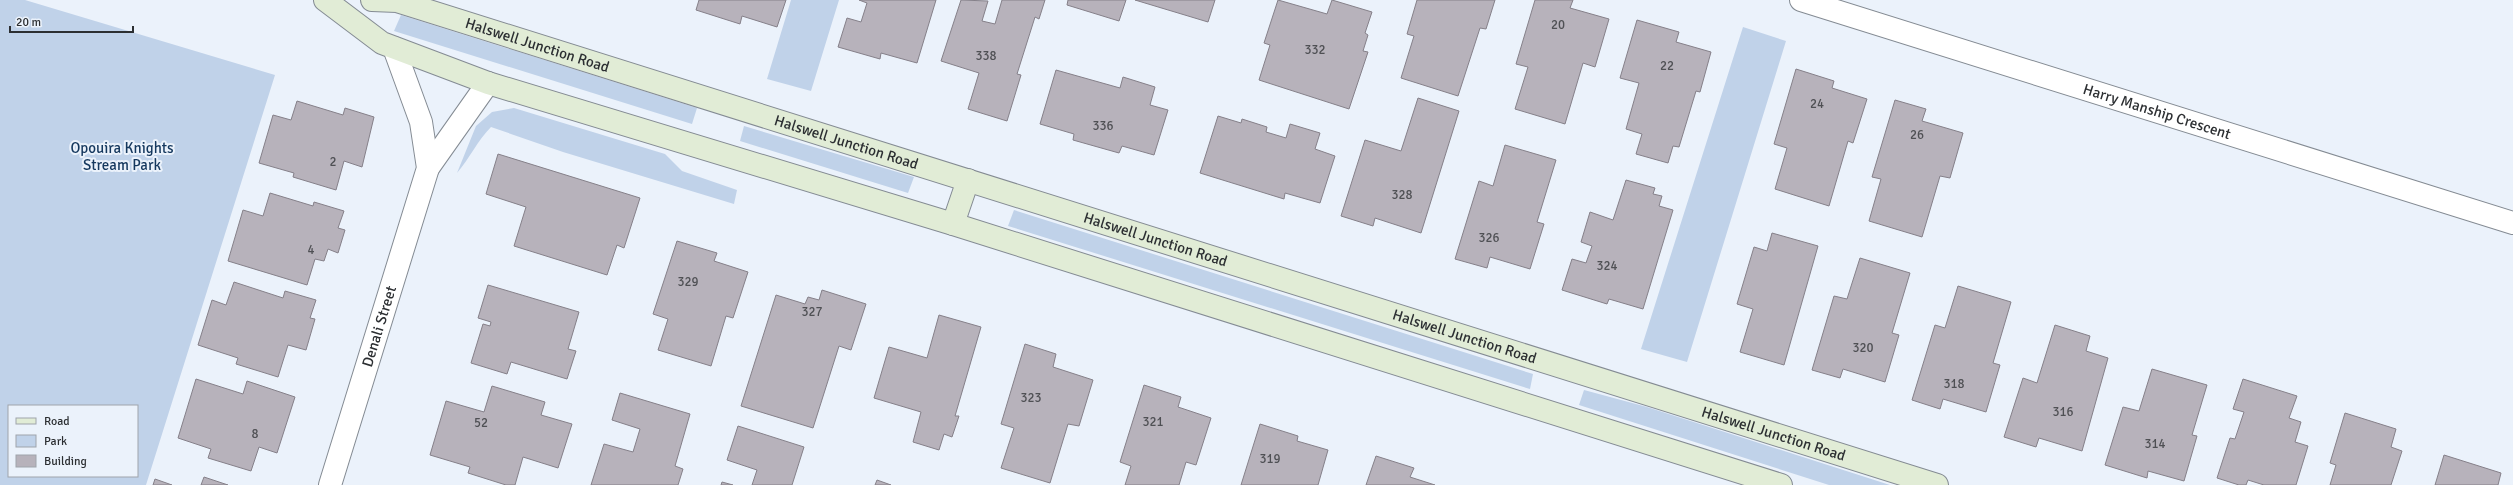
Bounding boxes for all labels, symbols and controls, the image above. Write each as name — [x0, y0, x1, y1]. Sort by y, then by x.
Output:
scale bar — [10, 8, 133, 34]
street label: Halswell Junction Road — [463, 14, 611, 76]
text: 20 m — [16, 15, 41, 30]
house number: 20 — [1551, 17, 1565, 33]
house number: 332 — [1304, 42, 1326, 58]
house number: 338 — [975, 48, 997, 64]
house number: 22 — [1660, 58, 1674, 74]
street label: Harry Manship Crescent — [2081, 80, 2233, 143]
house number: 24 — [1810, 96, 1824, 112]
street label: Halswell Junction Road — [772, 111, 921, 173]
house number: 336 — [1092, 118, 1114, 134]
house number: 26 — [1910, 127, 1924, 143]
park label: Opouira Knights Stream Park — [70, 139, 174, 174]
house number: 2 — [329, 154, 337, 170]
house number: 328 — [1391, 187, 1413, 203]
street label: Halswell Junction Road — [1081, 208, 1230, 270]
house number: 326 — [1478, 230, 1500, 246]
house number: 4 — [307, 242, 315, 258]
house number: 324 — [1596, 258, 1618, 274]
house number: 329 — [677, 274, 699, 290]
street label: Denali Street — [358, 284, 400, 369]
house number: 327 — [801, 304, 823, 320]
street label: Halswell Junction Road — [1390, 305, 1539, 368]
house number: 320 — [1852, 340, 1874, 356]
house number: 318 — [1943, 376, 1965, 392]
house number: 323 — [1020, 390, 1042, 406]
street label: Halswell Junction Road — [1699, 403, 1848, 465]
house number: 316 — [2052, 404, 2074, 420]
legend — [8, 405, 138, 477]
text: Road — [44, 414, 70, 429]
house number: 321 — [1142, 414, 1164, 430]
house number: 52 — [474, 415, 488, 431]
house number: 8 — [251, 426, 259, 442]
text: Park — [44, 434, 67, 449]
house number: 314 — [2144, 436, 2166, 452]
house number: 319 — [1259, 451, 1281, 467]
text: Building — [44, 454, 87, 469]

